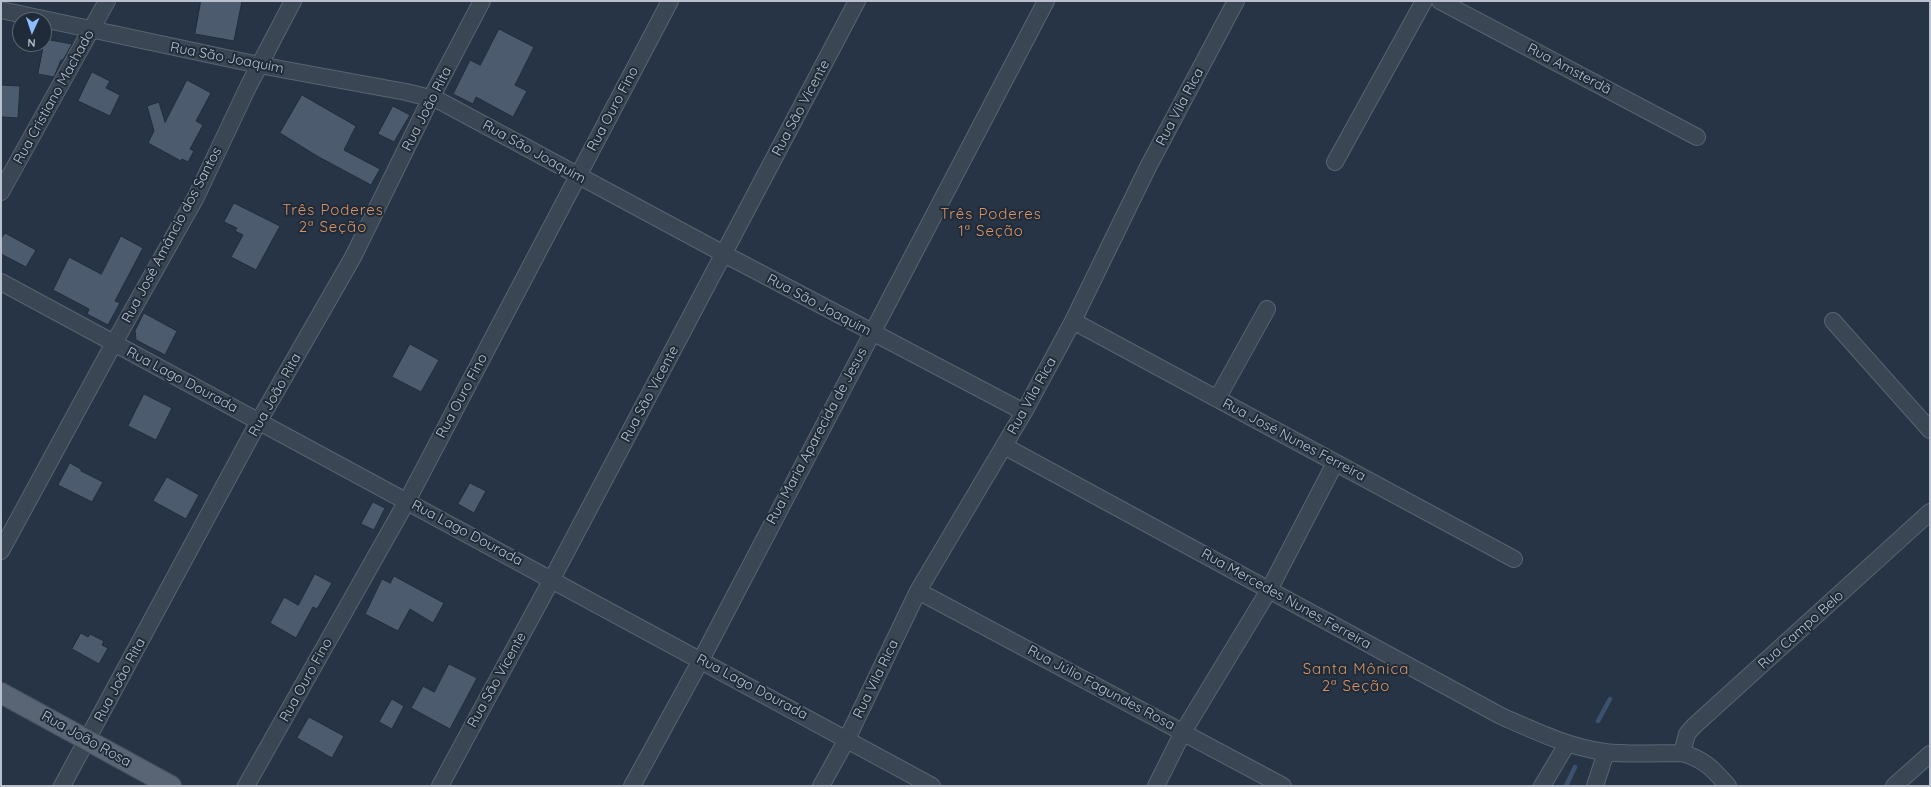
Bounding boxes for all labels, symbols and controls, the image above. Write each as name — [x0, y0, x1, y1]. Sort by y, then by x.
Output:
north arrow — [12, 12, 52, 52]
street label: Rua Cristiano Machado — [10, 27, 98, 167]
text: N — [27, 36, 36, 50]
street label: Rua São Joaquim — [169, 39, 285, 77]
street label: Rua Amsterdã — [1524, 40, 1614, 98]
street label: Rua São Vicente — [769, 57, 833, 159]
street label: Rua João Rita — [399, 64, 455, 154]
street label: Rua Ouro Fino — [584, 64, 642, 154]
street label: Rua Vila Rica — [1153, 65, 1207, 149]
street label: Rua São Joaquim — [480, 117, 588, 187]
street label: Rua José Amâncio dos Santos — [118, 144, 226, 326]
district label: Três Poderes 2ª Seção — [282, 201, 384, 236]
district label: Três Poderes 1ª Seção — [940, 205, 1042, 240]
street label: Rua São Joaquim — [764, 271, 874, 339]
street label: Rua São Vicente — [618, 343, 682, 445]
street label: Rua Lago Dourada — [124, 344, 240, 416]
street label: Rua Maria Aparecida de Jesus — [763, 345, 871, 527]
street label: Rua João Rita — [245, 351, 305, 439]
street label: Rua Ouro Fino — [433, 351, 491, 441]
street label: Rua Vila Rica — [1004, 355, 1060, 437]
street label: Rua José Nunes Ferreira — [1220, 395, 1368, 485]
street label: Rua Lago Dourada — [409, 497, 525, 569]
street label: Rua Mercedes Nunes Ferreira — [1198, 545, 1374, 653]
street label: Rua Campo Belo — [1755, 587, 1847, 673]
street label: Rua São Vicente — [464, 629, 530, 731]
street label: Rua João Rita — [91, 635, 149, 725]
street label: Rua Ouro Fino — [276, 635, 336, 725]
street label: Rua Vila Rica — [850, 637, 902, 721]
street label: Rua Júlio Fagundes Rosa — [1024, 642, 1178, 734]
street label: Rua Lago Dourada — [694, 651, 810, 723]
district label: Santa Mônica 2ª Seção — [1303, 660, 1409, 695]
street label: Rua João Rosa — [38, 707, 134, 771]

